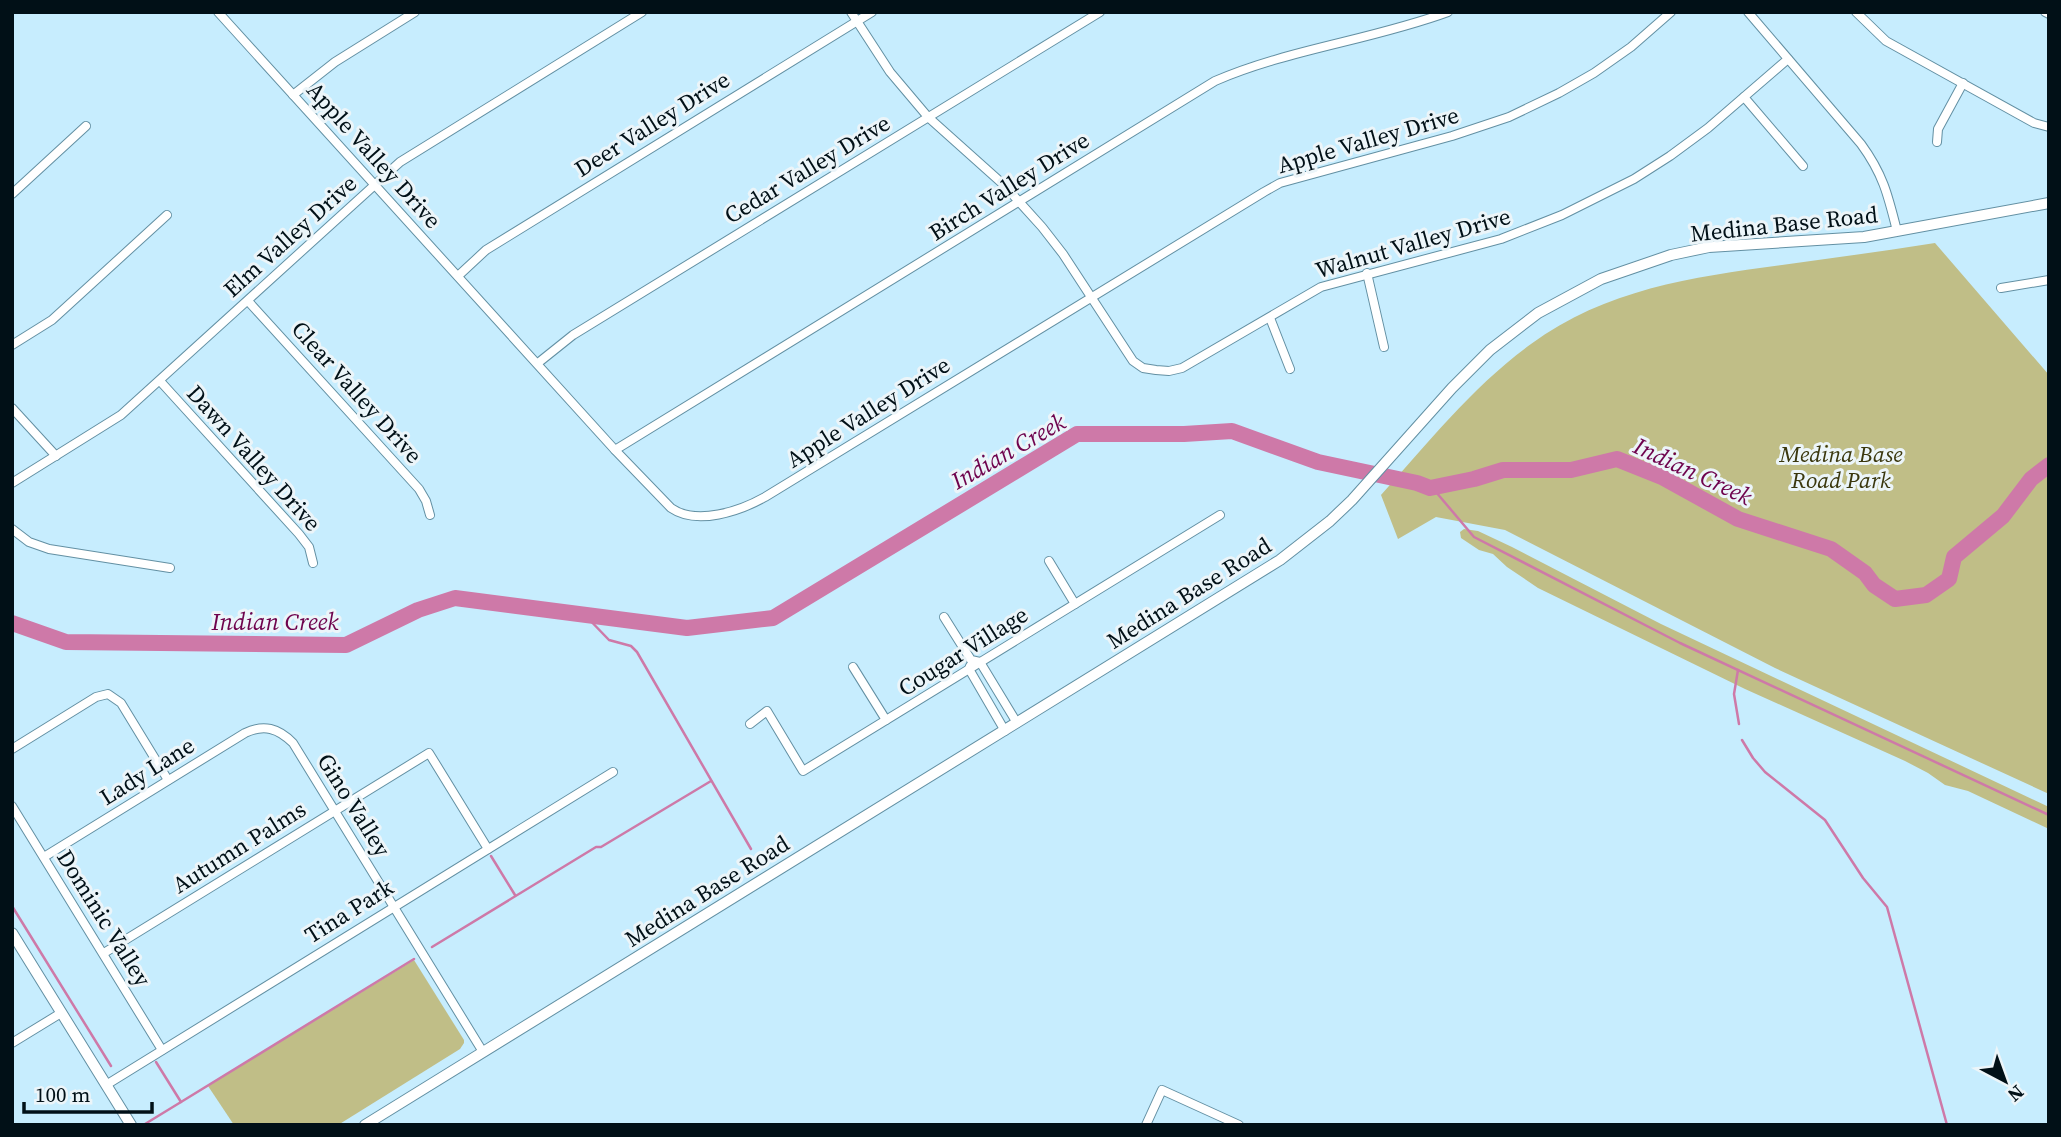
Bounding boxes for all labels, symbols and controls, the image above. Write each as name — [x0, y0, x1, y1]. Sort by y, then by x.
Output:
street label: Deer Valley Drive — [568, 63, 736, 185]
street label: Apple Valley Drive — [299, 75, 449, 235]
street label: Apple Valley Drive — [1274, 99, 1462, 181]
street label: Cedar Valley Drive — [718, 107, 896, 231]
street label: Birch Valley Drive — [923, 124, 1095, 248]
street label: Elm Valley Drive — [216, 167, 364, 305]
street label: Medina Base Road — [1689, 198, 1879, 250]
street label: Walnut Valley Drive — [1312, 200, 1514, 286]
street label: Clear Valley Drive — [284, 314, 430, 470]
street label: Apple Valley Drive — [780, 349, 956, 475]
street label: Dawn Valley Drive — [180, 378, 328, 538]
water label: Indian Creek — [944, 405, 1072, 498]
water label: Indian Creek — [1628, 429, 1758, 513]
park label: Medina Base Road Park — [1778, 438, 1903, 496]
street label: Medina Base Road — [1101, 530, 1277, 656]
street label: Cougar Village — [892, 598, 1034, 704]
water label: Indian Creek — [210, 605, 339, 638]
street label: Lady Lane — [93, 729, 201, 813]
street label: Gino Valley — [310, 747, 398, 863]
street label: Autumn Palms — [166, 793, 312, 901]
street label: Medina Base Road — [619, 828, 795, 954]
street label: Dominic Valley — [49, 844, 159, 993]
street label: Tina Park — [299, 871, 400, 951]
north arrow — [1970, 1046, 2040, 1116]
scale bar — [24, 1070, 152, 1114]
text: N — [2002, 1079, 2030, 1108]
text: 100 m — [35, 1080, 90, 1109]

